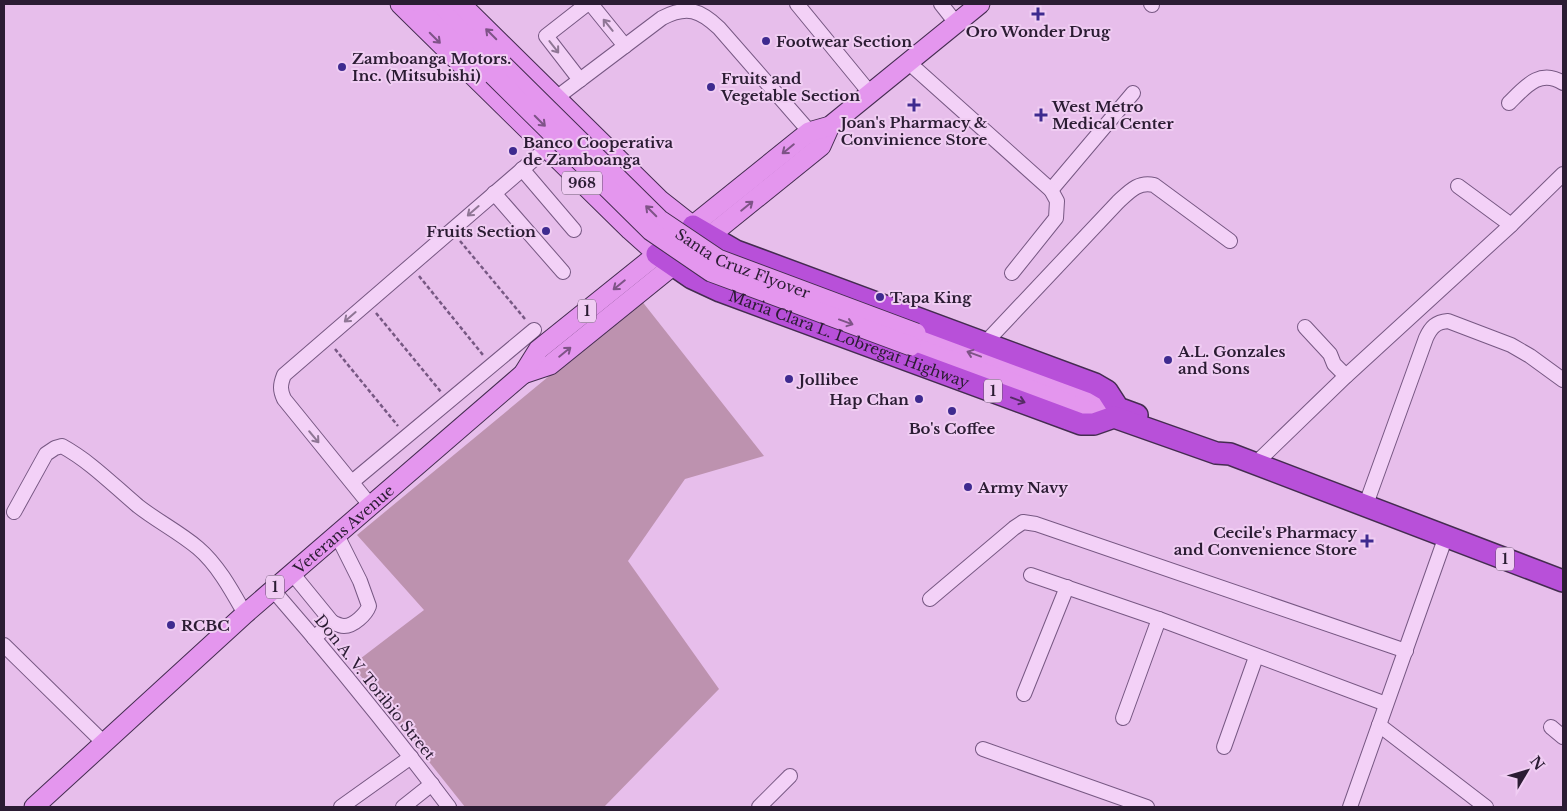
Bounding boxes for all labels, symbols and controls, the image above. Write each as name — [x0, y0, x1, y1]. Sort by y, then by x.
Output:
marker: Oro Wonder Drug — [1032, 8, 1044, 20]
one-way arrow — [603, 19, 614, 32]
place label: Oro Wonder Drug — [966, 22, 1111, 41]
one-way arrow — [485, 28, 498, 40]
one-way arrow — [429, 32, 441, 44]
place label: Footwear Section — [776, 32, 912, 51]
marker: Footwear Section — [760, 35, 772, 47]
one-way arrow — [549, 40, 560, 53]
place label: Zamboanga Motors. Inc. (Mitsubishi) — [352, 49, 511, 85]
marker: Zamboanga Motors. Inc. (Mitsubishi) — [336, 61, 348, 73]
place label: Fruits and Vegetable Section — [720, 69, 860, 105]
marker: Fruits and Vegetable Section — [705, 81, 717, 93]
place label: West Metro Medical Center — [1051, 97, 1174, 133]
marker: Joan's Pharmacy & Convinience Store — [908, 99, 920, 111]
marker: West Metro Medical Center — [1034, 108, 1048, 122]
place label: Joan's Pharmacy & Convinience Store — [838, 113, 987, 149]
one-way arrow — [534, 115, 546, 127]
place label: Banco Cooperativa de Zamboanga — [523, 133, 673, 169]
one-way arrow — [782, 143, 795, 154]
marker: Banco Cooperativa de Zamboanga — [507, 145, 519, 157]
road number: 968 — [562, 172, 602, 194]
one-way arrow — [740, 200, 753, 211]
one-way arrow — [467, 205, 480, 217]
one-way arrow — [645, 205, 657, 218]
place label: Fruits Section — [426, 222, 536, 241]
street label: Santa Cruz Flyover — [672, 224, 814, 302]
marker: Fruits Section — [540, 225, 552, 237]
one-way arrow — [613, 279, 626, 290]
street label: Maria Clara L. Lobregat Highway — [726, 286, 973, 392]
place label: Tapa King — [890, 288, 972, 307]
marker: Tapa King — [874, 291, 886, 303]
road number: 1 — [578, 300, 596, 322]
one-way arrow — [344, 311, 357, 323]
one-way arrow — [838, 318, 853, 327]
place label: A.L. Gonzales and Sons — [1177, 342, 1285, 378]
one-way arrow — [558, 347, 571, 358]
one-way arrow — [967, 349, 982, 358]
marker: A.L. Gonzales and Sons — [1162, 354, 1174, 366]
place label: Jollibee — [796, 370, 859, 389]
marker: Jollibee — [783, 373, 795, 385]
road number: 1 — [984, 380, 1002, 402]
place label: Hap Chan — [829, 390, 909, 409]
marker: Hap Chan — [913, 393, 925, 405]
one-way arrow — [1009, 396, 1025, 405]
marker: Bo's Coffee — [946, 405, 958, 417]
place label: Bo's Coffee — [909, 419, 996, 438]
one-way arrow — [309, 430, 320, 443]
place label: Army Navy — [977, 478, 1068, 497]
street label: Veterans Avenue — [288, 480, 398, 578]
marker: Army Navy — [962, 481, 974, 493]
place label: Cecile's Pharmacy and Convenience Store — [1174, 523, 1357, 559]
marker: Cecile's Pharmacy and Convenience Store — [1361, 535, 1373, 547]
road number: 1 — [1496, 548, 1514, 570]
road number: 1 — [266, 576, 284, 598]
street label: Don A. V. Toribio Street — [311, 611, 440, 764]
place label: RCBC — [181, 616, 230, 635]
marker: RCBC — [165, 619, 177, 631]
north arrow — [1502, 746, 1552, 796]
text: N — [1526, 752, 1548, 774]

